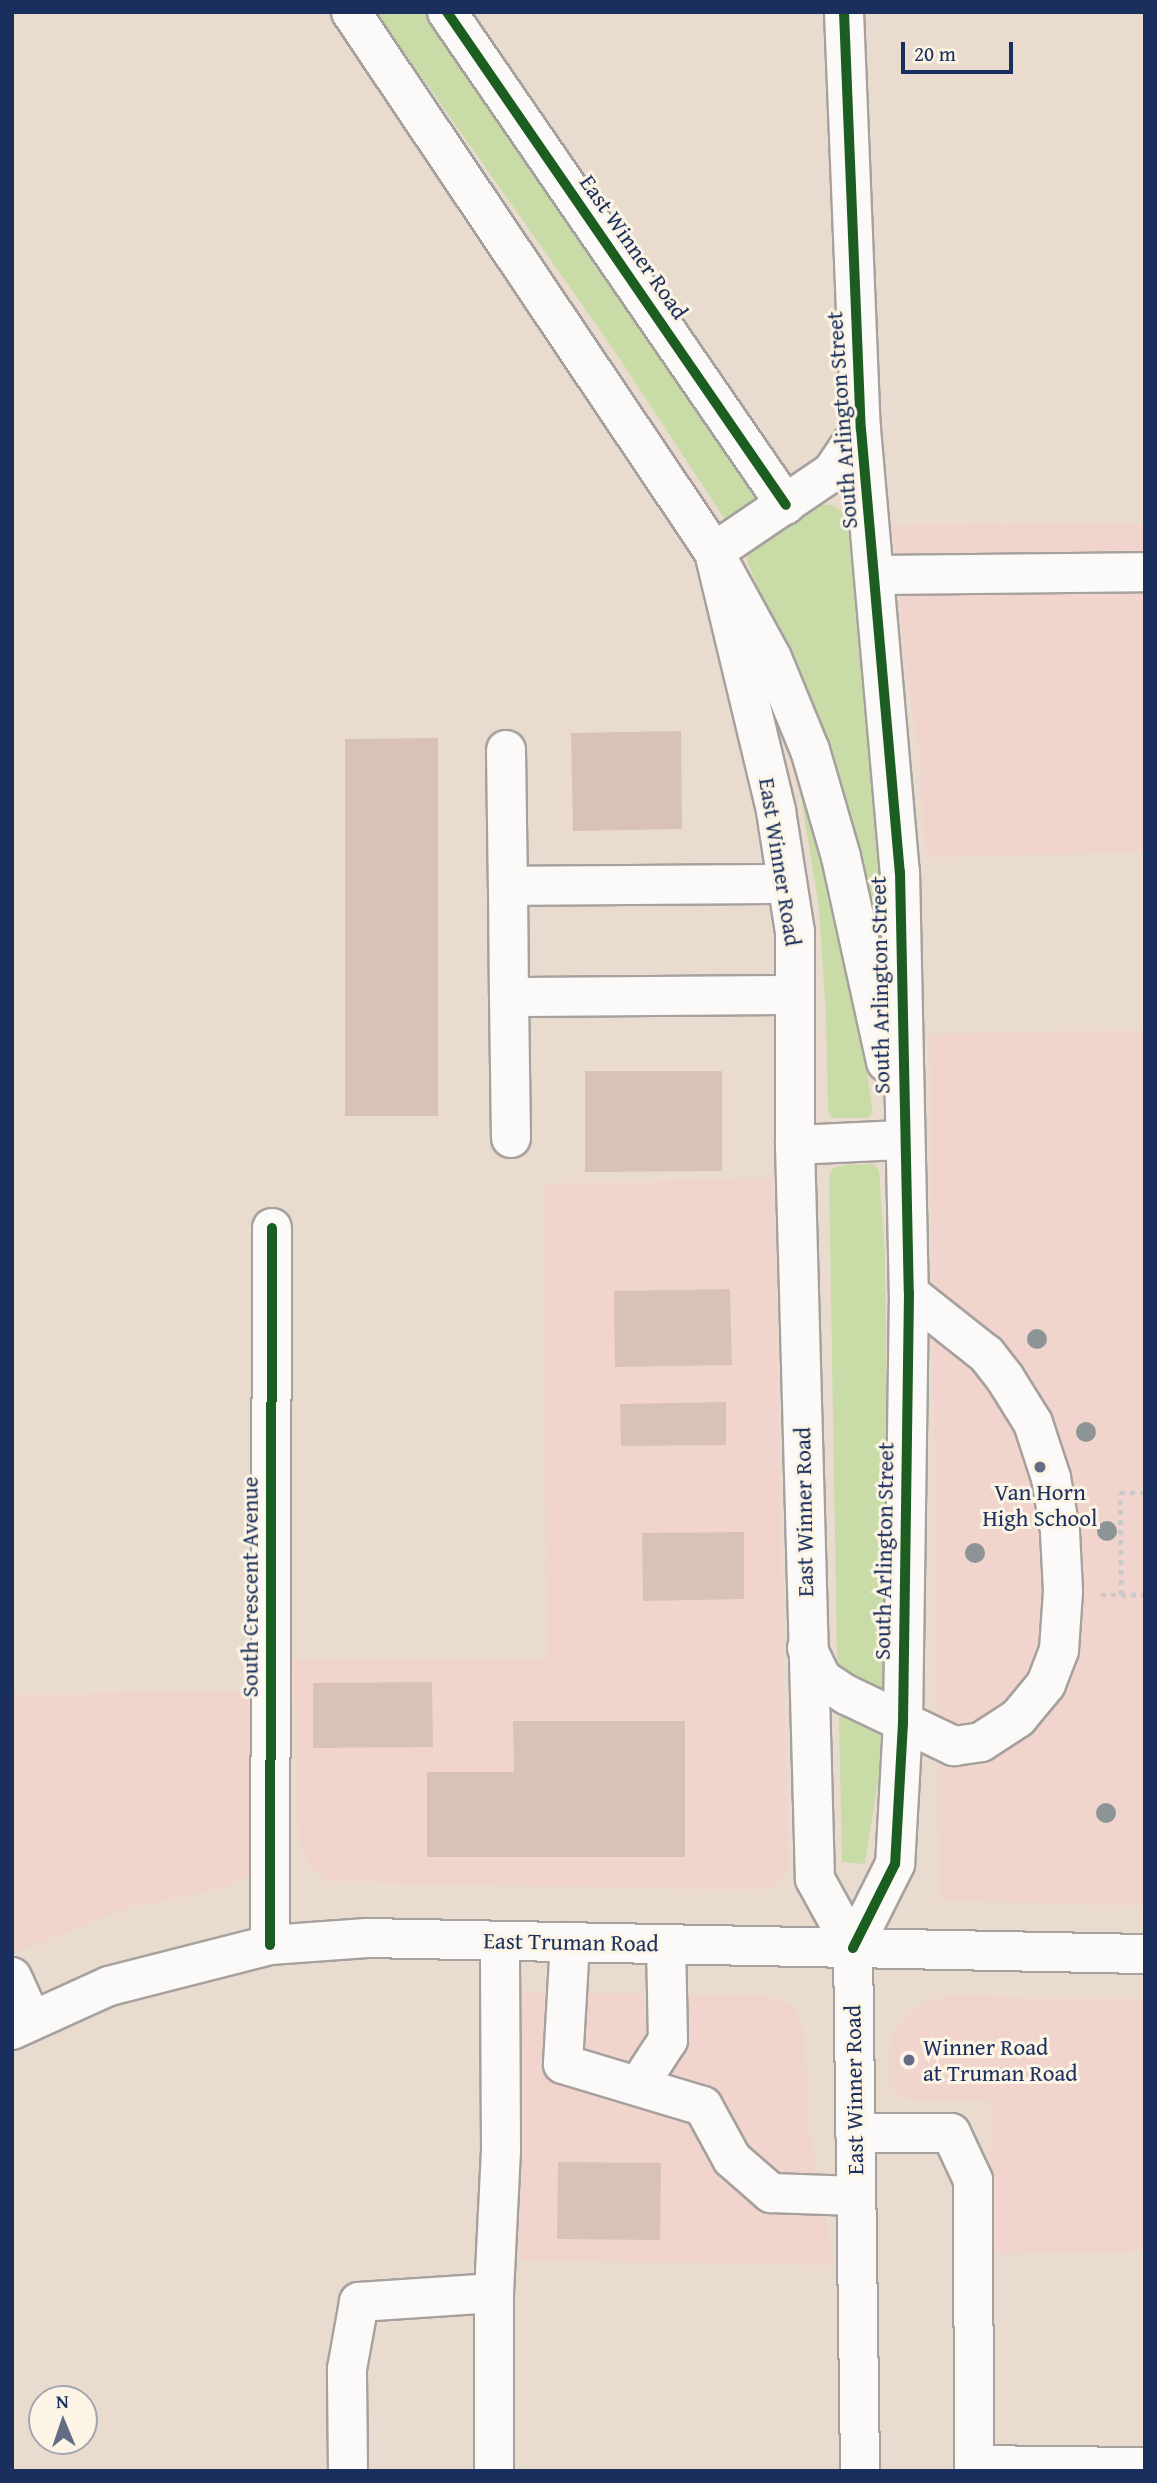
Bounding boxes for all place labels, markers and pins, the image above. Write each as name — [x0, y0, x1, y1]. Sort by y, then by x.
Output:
marker: Van Horn High School — [1032, 1459, 1048, 1475]
place label: Van Horn High School — [982, 1478, 1098, 1532]
place label: Winner Road at Truman Road — [923, 2033, 1078, 2087]
marker: Winner Road at Truman Road — [901, 2052, 917, 2068]

